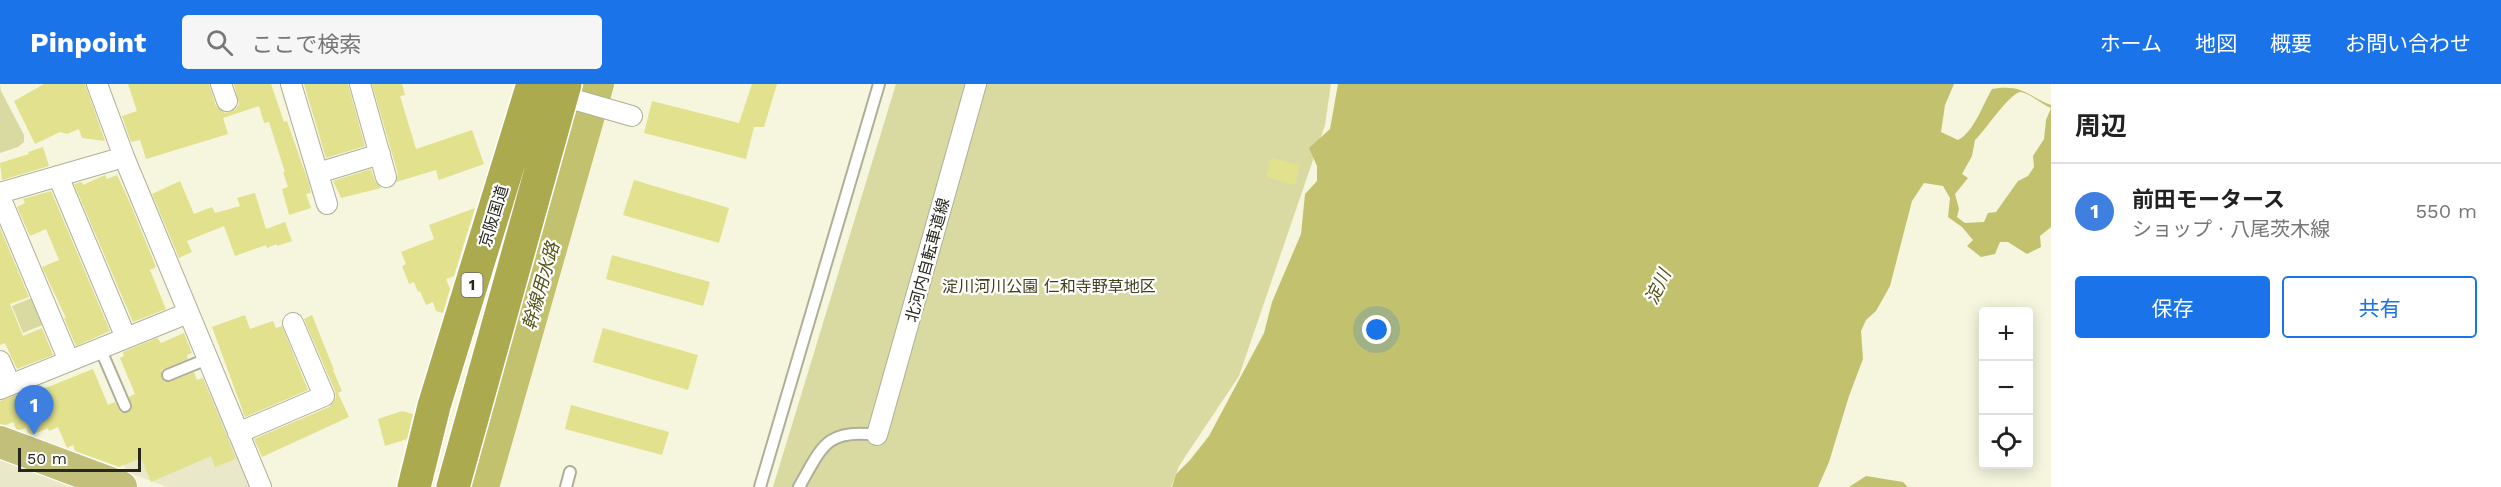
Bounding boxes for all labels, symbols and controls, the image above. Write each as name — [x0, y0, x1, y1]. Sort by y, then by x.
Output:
search box — [182, 15, 602, 69]
text: Pinpoint — [30, 26, 146, 59]
icon: search — [203, 26, 236, 59]
text: ホーム — [2100, 31, 2162, 56]
text: 地図 — [2195, 31, 2237, 56]
text: 概要 — [2270, 31, 2312, 56]
text: お問い合わせ — [2345, 31, 2471, 56]
text: ここで検索 — [251, 32, 361, 57]
text: 周辺 — [2075, 111, 2127, 141]
street label: 京阪国道 — [475, 183, 512, 250]
text: 前田モータース — [2132, 187, 2285, 212]
street label: 北河内自転車道線 — [902, 196, 953, 324]
text: 1 — [2090, 199, 2099, 223]
text: 550 m — [2415, 199, 2477, 223]
text: ショップ · 八尾茨木線 — [2132, 217, 2330, 241]
water label: 幹線用水路 — [518, 238, 564, 332]
water label: 淀川 — [1640, 264, 1676, 308]
road number: 1 — [462, 273, 482, 297]
button: 保存 — [2075, 276, 2270, 338]
button: 共有 — [2282, 276, 2477, 338]
park label: 淀川河川公園 仁和寺野草地区 — [942, 277, 1156, 296]
map controls — [1979, 307, 2033, 469]
button: + — [1979, 307, 2033, 361]
your location — [1362, 315, 1391, 344]
button: − — [1979, 361, 2033, 415]
pin: 1 — [15, 386, 54, 435]
button: locate — [1979, 415, 2033, 469]
scale bar — [18, 445, 141, 472]
text: 50 m — [27, 449, 67, 468]

